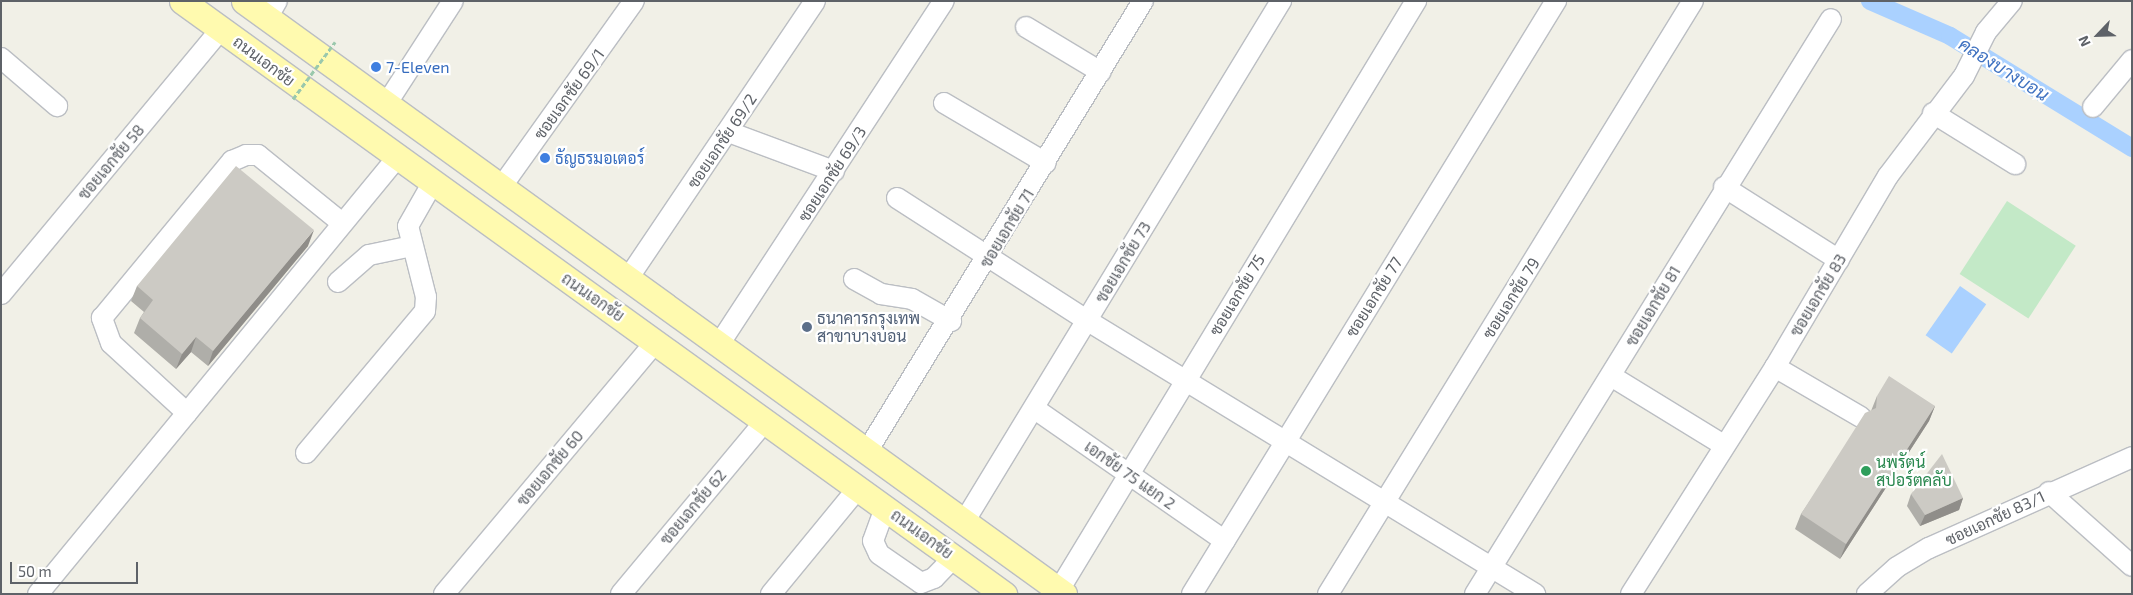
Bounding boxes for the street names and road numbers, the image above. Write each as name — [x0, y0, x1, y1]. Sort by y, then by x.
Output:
street label: ถนนเอกชัย — [229, 32, 299, 90]
street label: ซอยเอกชัย 69/1 — [530, 45, 608, 143]
street label: ซอยเอกชัย 69/2 — [683, 90, 761, 192]
street label: ซอยเอกชัย 58 — [74, 120, 148, 204]
street label: ซอยเอกชัย 69/3 — [794, 123, 870, 225]
street label: ซอยเอกชัย 71 — [976, 185, 1038, 271]
street label: ซอยเอกชัย 73 — [1091, 218, 1155, 306]
street label: ซอยเอกชัย 83 — [1786, 250, 1850, 340]
street label: ซอยเอกชัย 75 — [1205, 251, 1269, 339]
street label: ซอยเอกชัย 77 — [1342, 253, 1406, 341]
street label: ซอยเอกชัย 79 — [1479, 254, 1543, 342]
street label: ซอยเอกชัย 81 — [1621, 262, 1685, 350]
street label: ถนนเอกชัย — [558, 268, 628, 326]
street label: ซอยเอกชัย 60 — [513, 426, 587, 510]
street label: เอกชัย 75 แยก 2 — [1081, 437, 1179, 513]
street label: ซอยเอกชัย 62 — [656, 465, 730, 549]
street label: ซอยเอกชัย 83/1 — [1942, 487, 2048, 549]
street label: ถนนเอกชัย — [887, 505, 957, 563]

